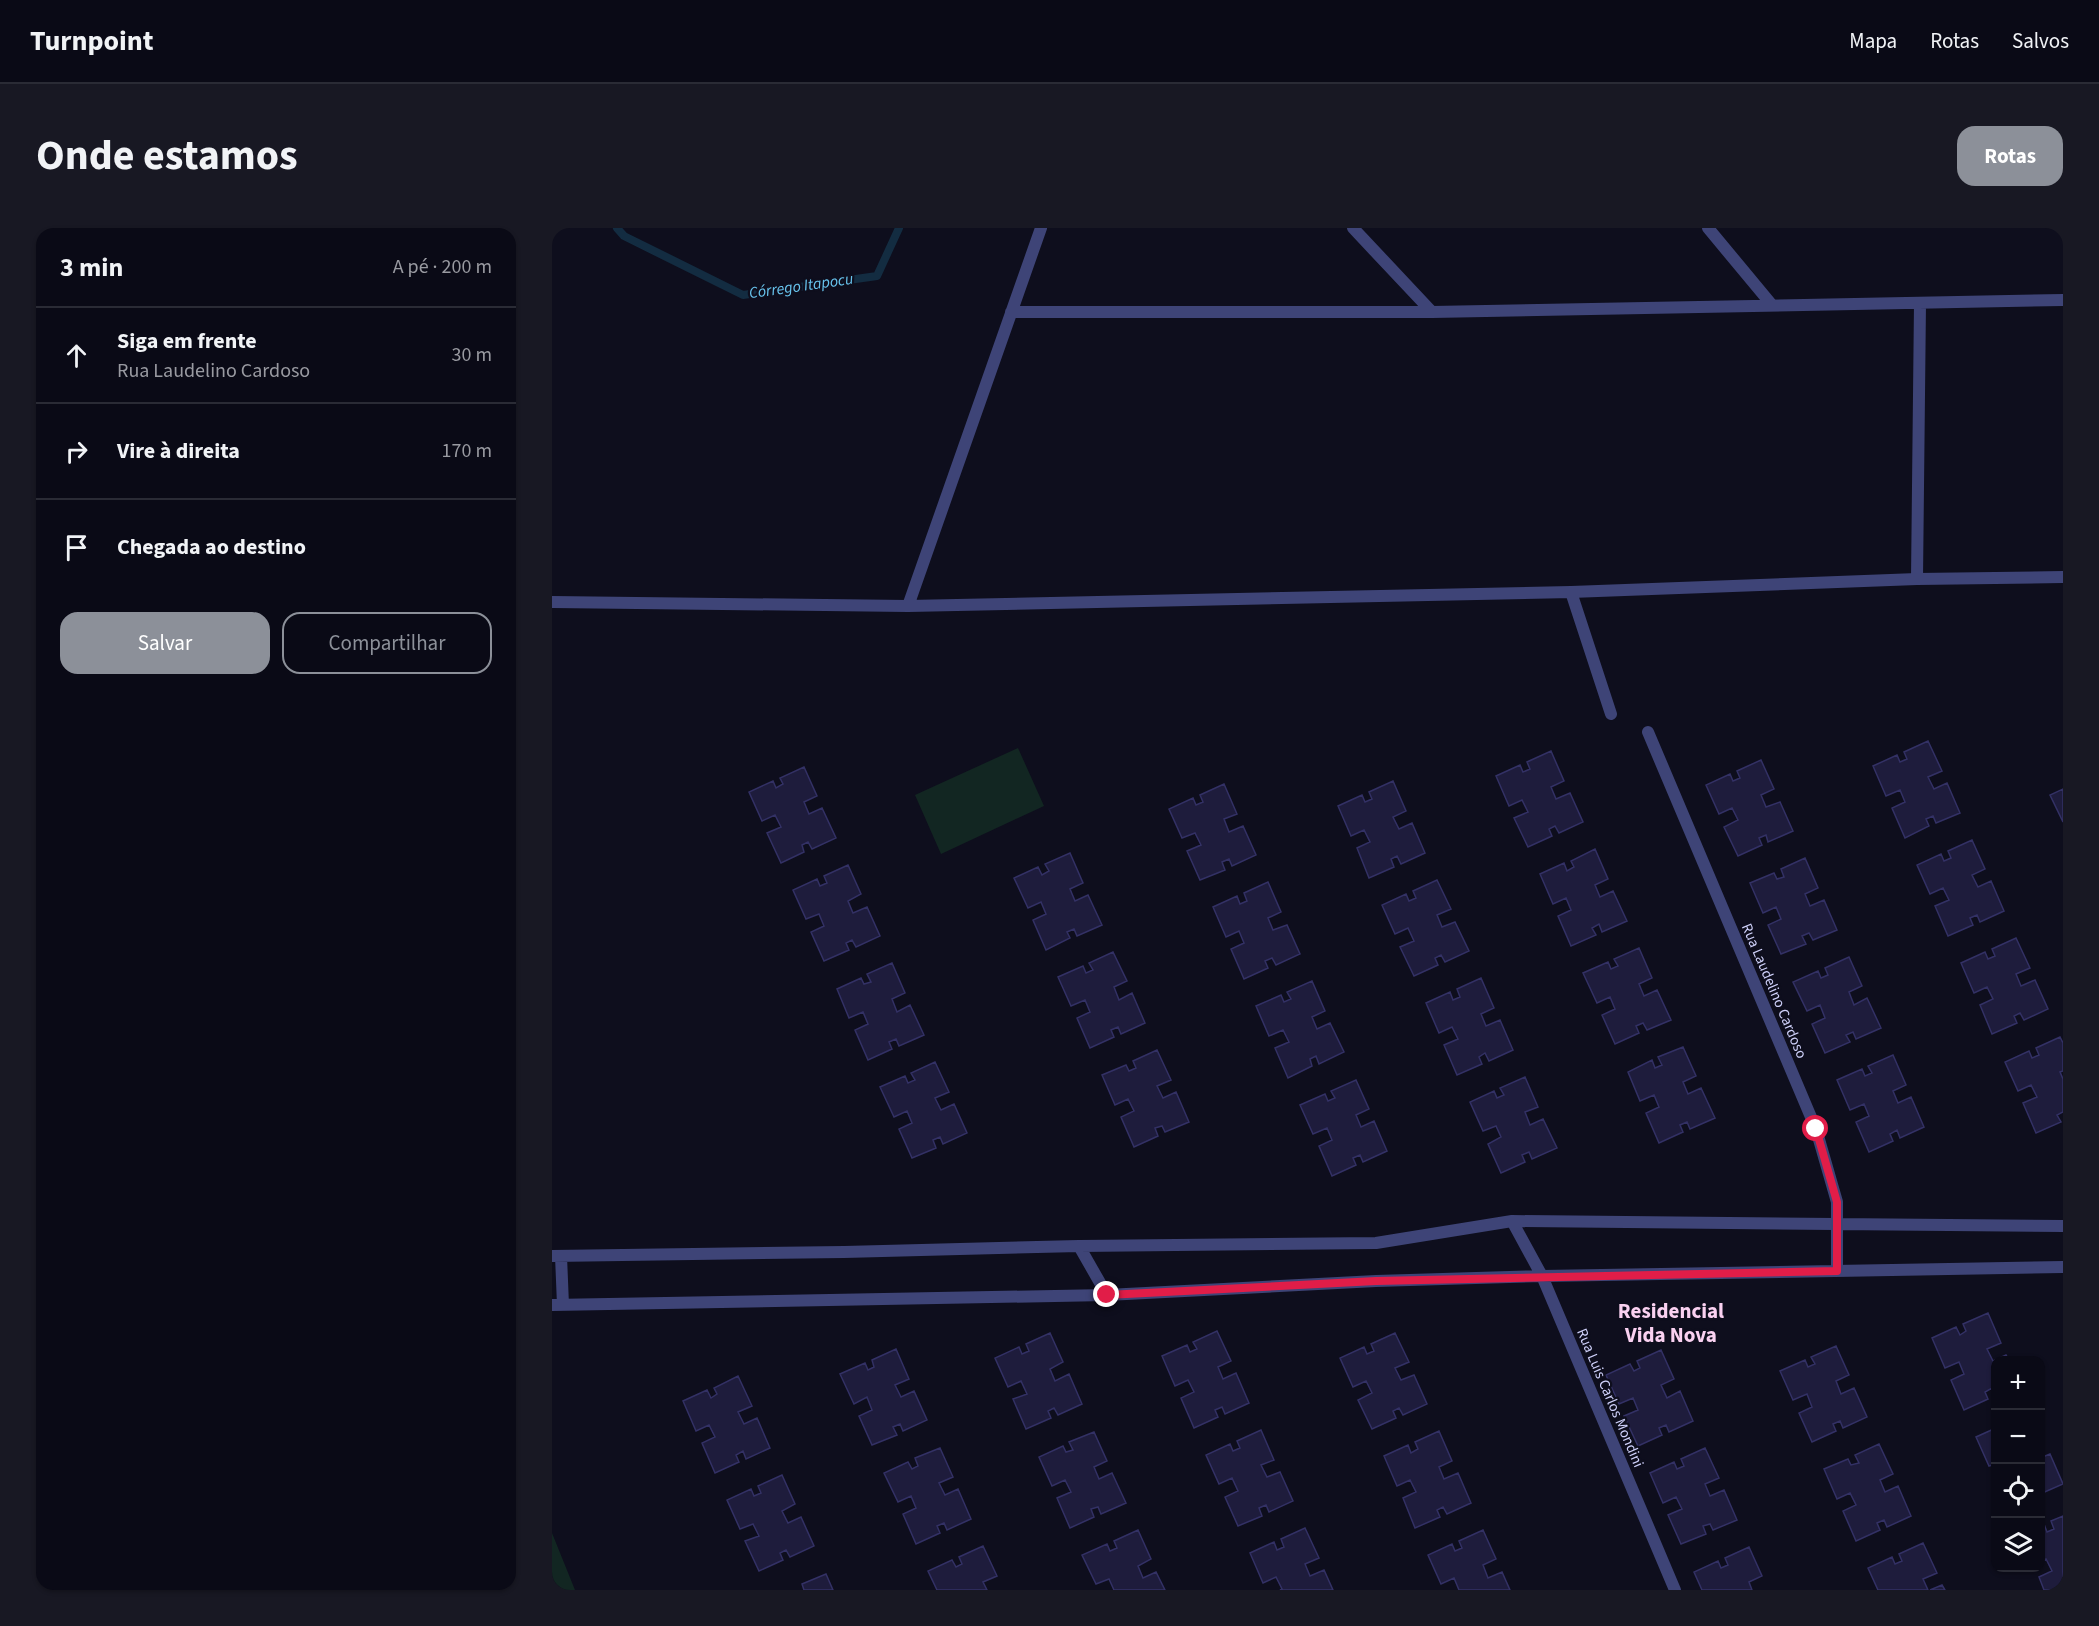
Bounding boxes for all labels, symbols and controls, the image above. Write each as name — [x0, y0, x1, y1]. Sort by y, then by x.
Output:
text: Turnpoint — [30, 21, 154, 61]
text: Mapa — [1849, 26, 1897, 56]
text: Rotas — [1930, 26, 1979, 56]
text: Salvos — [2012, 26, 2069, 56]
text: Onde estamos — [36, 126, 298, 186]
button: Rotas — [1957, 126, 2063, 186]
text: 3 min — [60, 249, 123, 286]
text: A pé · 200 m — [393, 253, 492, 281]
water label: Córrego Itapocu — [747, 268, 855, 304]
text: Siga em frente — [117, 325, 257, 357]
icon: ahead — [60, 339, 93, 372]
text: 30 m — [452, 341, 492, 369]
text: Rua Laudelino Cardoso — [117, 357, 310, 385]
icon: right — [60, 435, 93, 468]
text: Vire à direita — [117, 435, 240, 467]
text: 170 m — [442, 437, 492, 465]
icon: arrive — [60, 531, 93, 564]
text: Chegada ao destino — [117, 531, 306, 563]
button: Salvar — [60, 612, 270, 674]
button: Compartilhar — [282, 612, 492, 674]
street label: Rua Laudelino Cardoso — [1736, 920, 1812, 1062]
route start — [1802, 1115, 1828, 1141]
route end — [1093, 1281, 1119, 1307]
district label: Residencial Vida Nova — [1618, 1296, 1724, 1350]
street label: Rua Luis Carlos Mondini — [1571, 1325, 1649, 1471]
map controls — [1991, 1356, 2045, 1572]
button: + — [1991, 1356, 2045, 1410]
button: − — [1991, 1410, 2045, 1464]
button: locate — [1991, 1464, 2045, 1518]
button: layers — [1991, 1518, 2045, 1572]

